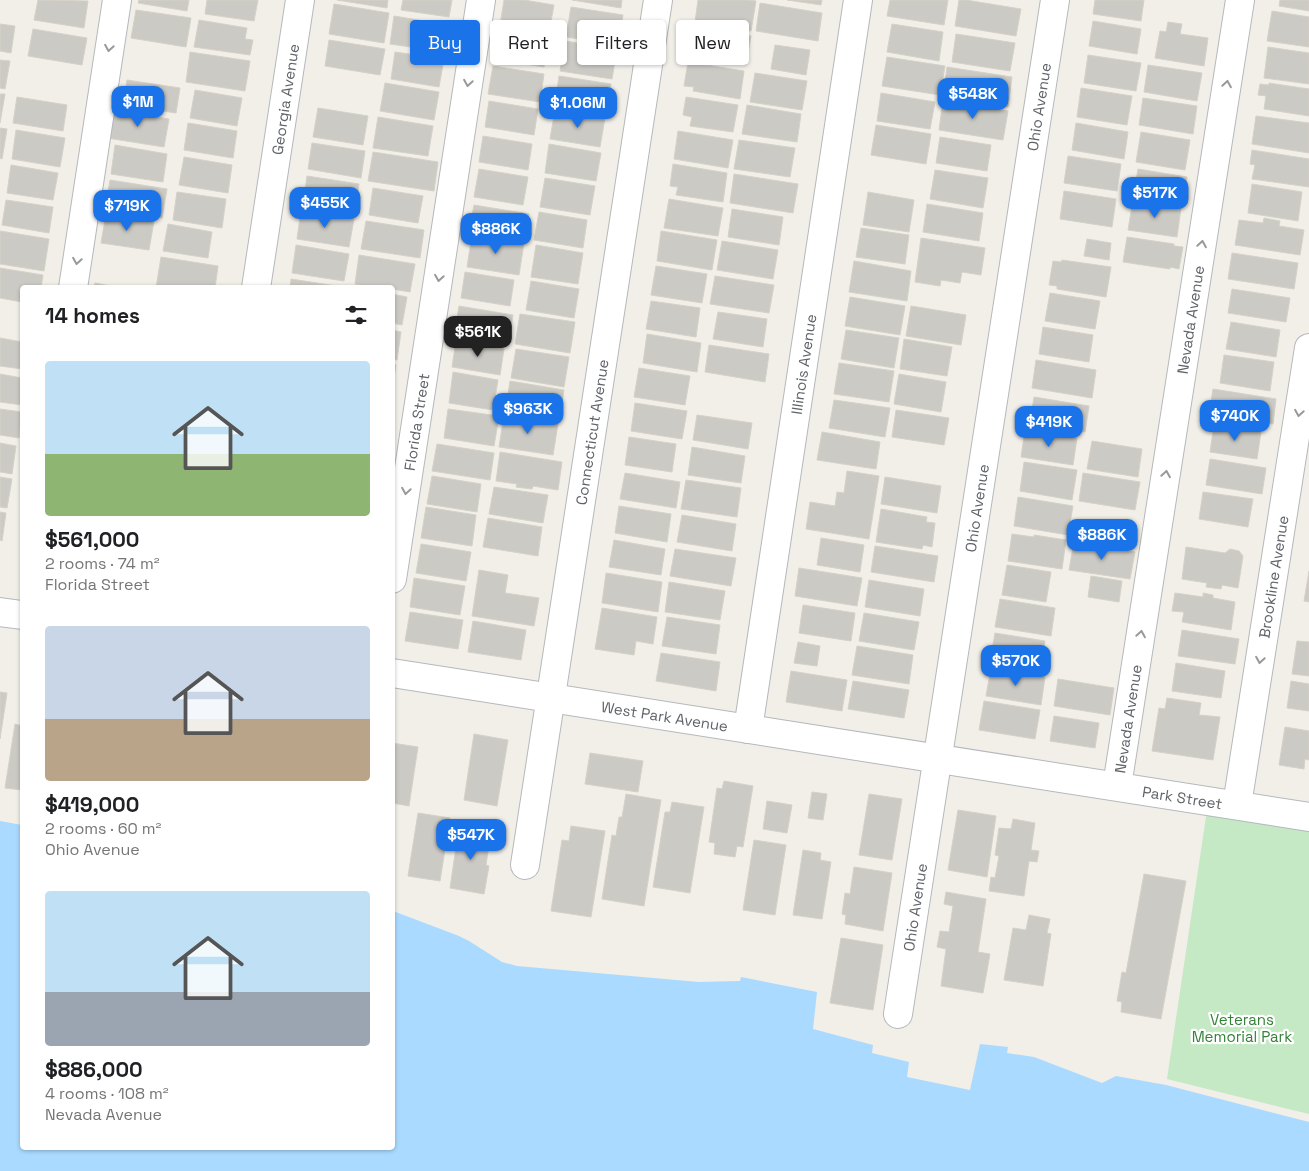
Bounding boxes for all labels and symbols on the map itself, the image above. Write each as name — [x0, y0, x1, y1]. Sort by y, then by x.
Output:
street label: Georgia Avenue — [267, 42, 303, 156]
one-way arrow — [105, 44, 115, 53]
street label: Ohio Avenue — [1022, 61, 1055, 152]
one-way arrow — [464, 78, 474, 87]
pin: $548K — [938, 78, 1008, 120]
one-way arrow — [1221, 79, 1231, 88]
pin: $1M — [114, 86, 162, 128]
pin: $1.06M — [537, 86, 619, 129]
pin: $517K — [1120, 176, 1190, 219]
pin: $455K — [290, 186, 360, 229]
pin: $719K — [92, 190, 162, 232]
pin: $886K — [461, 212, 531, 255]
one-way arrow — [1196, 240, 1206, 249]
one-way arrow — [72, 257, 83, 265]
street label: Nevada Avenue — [1172, 264, 1208, 375]
one-way arrow — [434, 274, 444, 282]
street label: Illinois Avenue — [786, 312, 820, 416]
pin: $561K — [443, 316, 513, 358]
street label: Connecticut Avenue — [571, 358, 612, 506]
street label: Florida Street — [399, 372, 433, 472]
pin: $963K — [493, 392, 563, 435]
pin: $740K — [1200, 400, 1270, 442]
pin: $419K — [1014, 406, 1084, 448]
one-way arrow — [1294, 409, 1304, 418]
street label: Ohio Avenue — [960, 463, 993, 553]
one-way arrow — [1160, 470, 1170, 478]
one-way arrow — [401, 487, 412, 495]
street label: Brookline Avenue — [1254, 514, 1292, 640]
pin: $886K — [1067, 518, 1137, 561]
one-way arrow — [1135, 630, 1145, 639]
pin: $570K — [981, 644, 1051, 687]
one-way arrow — [1255, 657, 1266, 665]
street label: Nevada Avenue — [1110, 663, 1145, 775]
street label: West Park Avenue — [600, 696, 730, 735]
street label: Park Street — [1141, 781, 1224, 813]
pin: $547K — [436, 818, 506, 861]
street label: Ohio Avenue — [898, 862, 931, 953]
park label: Veterans Memorial Park — [1192, 1010, 1292, 1046]

